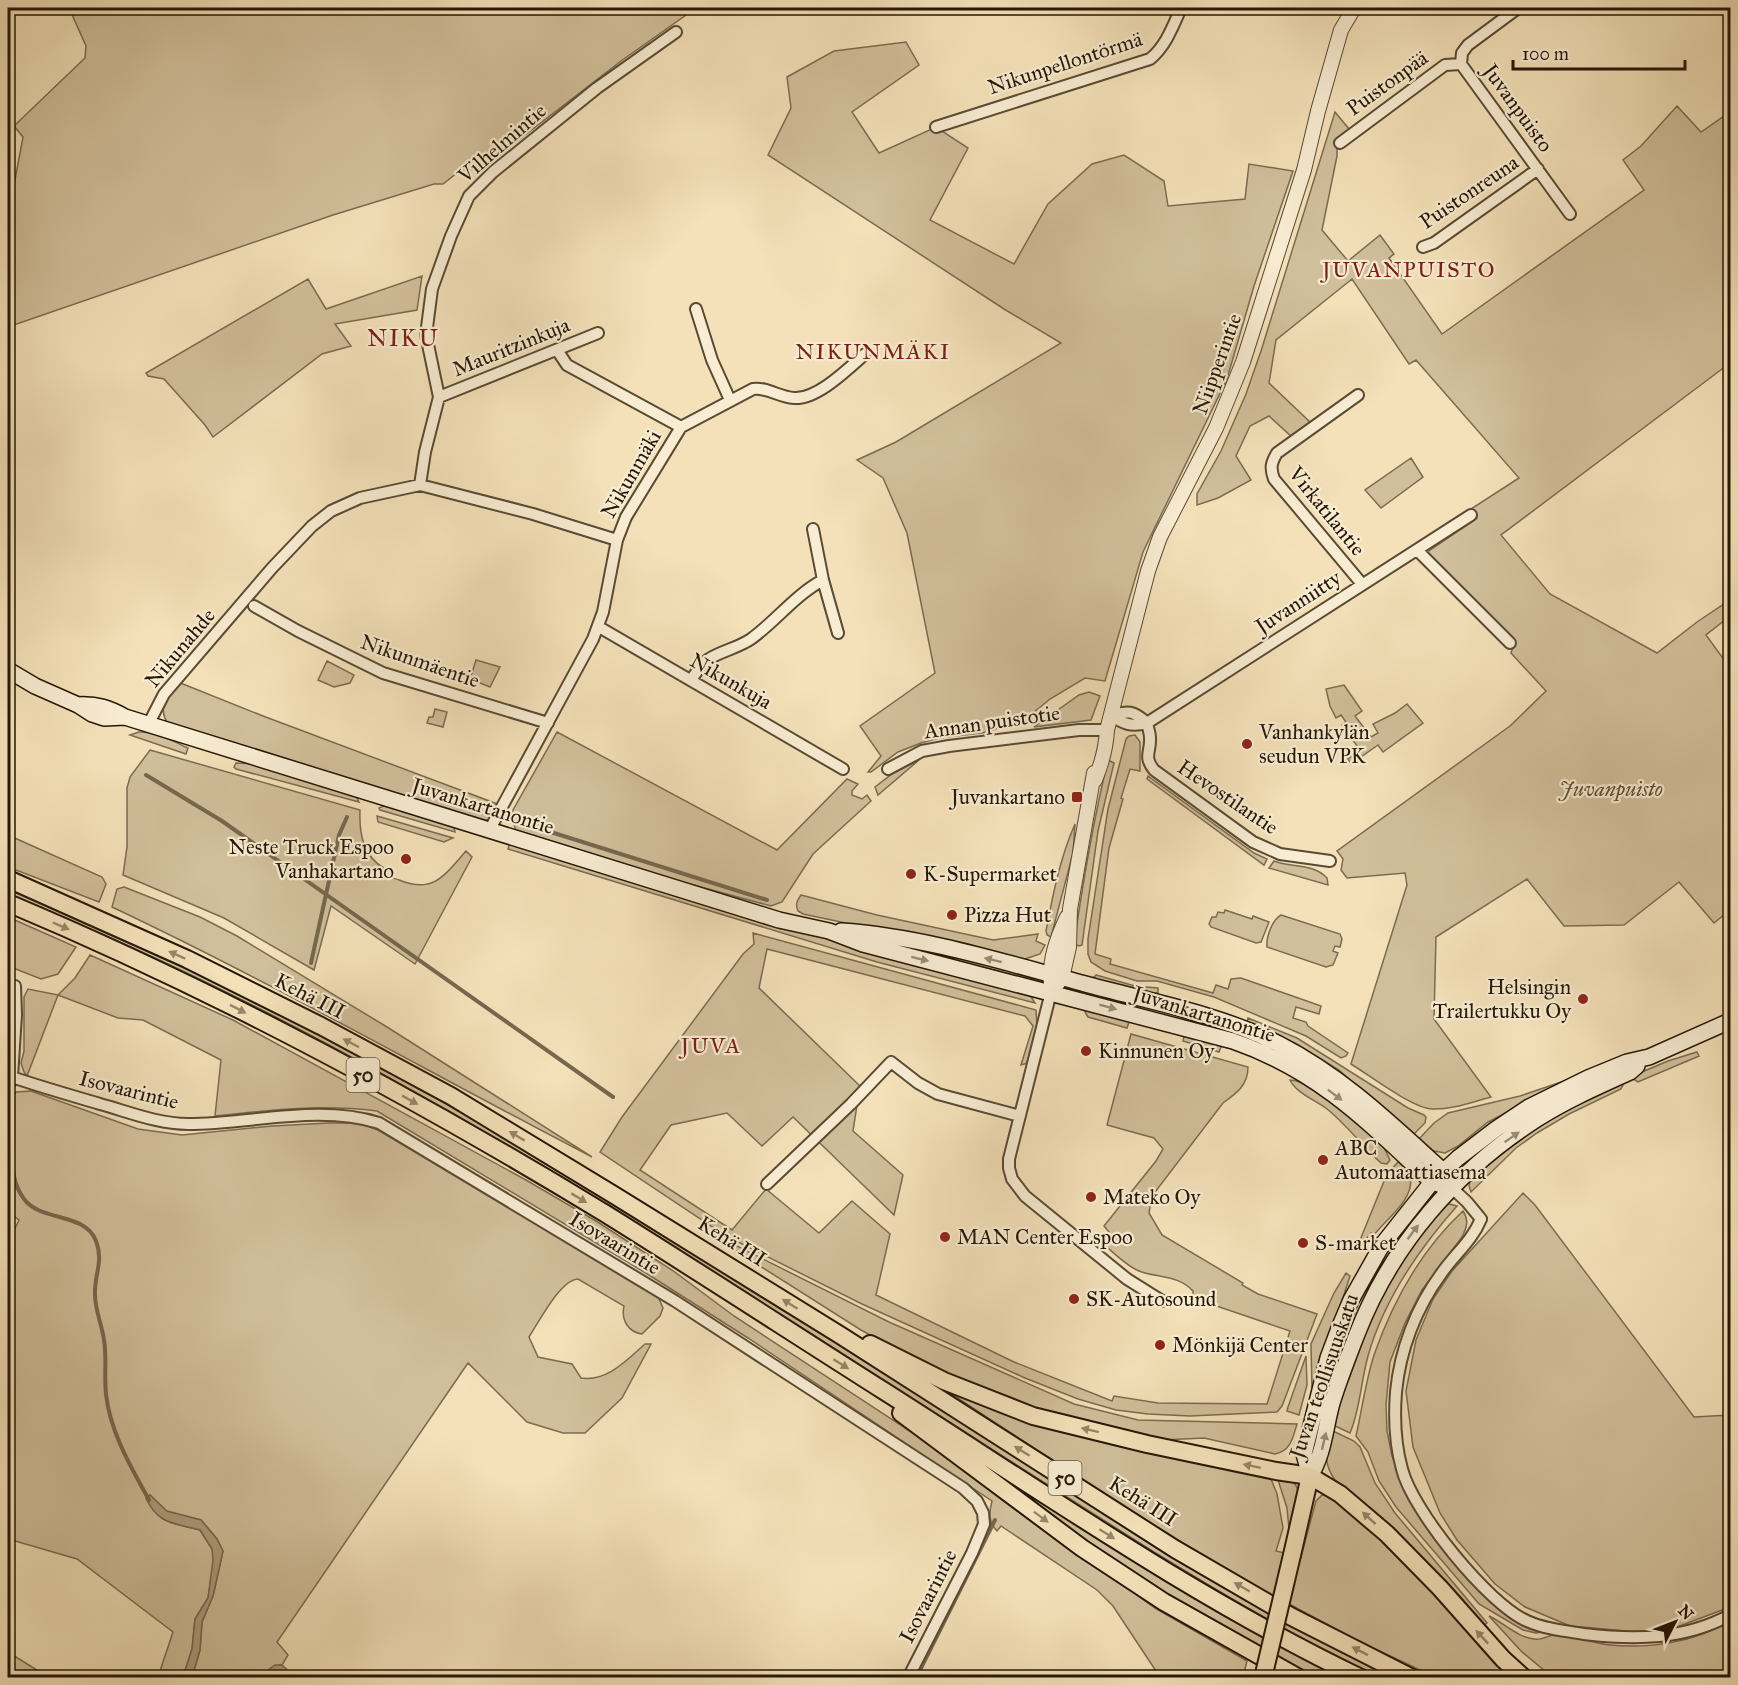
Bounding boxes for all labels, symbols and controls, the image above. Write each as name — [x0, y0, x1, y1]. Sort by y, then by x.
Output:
street label: Nikunpellontörmä — [984, 26, 1146, 100]
scale bar — [1513, 33, 1686, 71]
text: 100 m — [1522, 43, 1569, 65]
street label: Puistonpää — [1341, 45, 1433, 121]
street label: Juvanpuisto — [1476, 57, 1559, 157]
street label: Vilhelmintie — [452, 97, 552, 189]
street label: Puistonreuna — [1414, 149, 1524, 235]
district label: JUVANPUISTO — [1320, 256, 1496, 283]
street label: Niipperintie — [1187, 310, 1247, 418]
street label: Mauritzinkuja — [448, 312, 574, 382]
district label: NIKU — [367, 323, 439, 353]
district label: NIKUNMÄKI — [795, 338, 951, 365]
street label: Nikunmäki — [595, 425, 667, 523]
street label: Virkatilantie — [1282, 460, 1371, 561]
street label: Juvanniitty — [1249, 564, 1347, 640]
street label: Nikunahde — [139, 603, 221, 693]
street label: Nikunmäentie — [357, 628, 483, 694]
street label: Nikunkuja — [685, 647, 777, 715]
street label: Annan puistotie — [921, 700, 1062, 745]
place label: Vanhankylän seudun VPK — [1258, 719, 1370, 769]
marker: Vanhankylän seudun VPK — [1240, 737, 1254, 751]
street label: Hevostilantie — [1173, 754, 1283, 840]
street label: Juvankartanontie — [407, 771, 558, 840]
park label: Juvanpuisto — [1558, 776, 1663, 802]
place label: Juvankartano — [949, 784, 1065, 810]
marker: Juvankartano — [1070, 790, 1084, 804]
place label: Neste Truck Espoo Vanhakartano — [229, 834, 394, 884]
marker: Neste Truck Espoo Vanhakartano — [399, 852, 413, 866]
place label: K-Supermarket — [923, 861, 1057, 887]
marker: K-Supermarket — [904, 867, 918, 881]
place label: Pizza Hut — [964, 902, 1052, 928]
marker: Pizza Hut — [945, 908, 959, 922]
one-way arrow — [53, 921, 71, 931]
one-way arrow — [169, 950, 186, 959]
one-way arrow — [911, 954, 929, 964]
one-way arrow — [984, 954, 1002, 964]
street label: Kehä III — [270, 967, 350, 1025]
place label: Helsingin Trailertukku Oy — [1433, 974, 1572, 1024]
street label: Juvankartanontie — [1128, 979, 1279, 1048]
marker: Helsingin Trailertukku Oy — [1576, 992, 1590, 1006]
one-way arrow — [1099, 1003, 1117, 1013]
one-way arrow — [229, 1005, 246, 1014]
district label: JUVA — [679, 1032, 742, 1059]
one-way arrow — [343, 1038, 360, 1048]
place label: Kinnunen Oy — [1098, 1038, 1215, 1064]
marker: Kinnunen Oy — [1079, 1044, 1093, 1058]
road number: 50 — [346, 1058, 380, 1092]
street label: Isovaarintie — [77, 1065, 182, 1115]
one-way arrow — [1327, 1089, 1343, 1101]
one-way arrow — [402, 1095, 419, 1105]
one-way arrow — [509, 1131, 525, 1142]
one-way arrow — [1504, 1132, 1520, 1143]
place label: ABC Automaattiasema — [1334, 1135, 1486, 1185]
marker: ABC Automaattiasema — [1316, 1153, 1330, 1167]
place label: Mateko Oy — [1103, 1184, 1201, 1210]
marker: Mateko Oy — [1084, 1190, 1098, 1204]
one-way arrow — [571, 1193, 587, 1204]
street label: Isovaarintie — [565, 1206, 665, 1280]
street label: Kehä III — [693, 1210, 771, 1272]
place label: MAN Center Espoo — [957, 1224, 1133, 1250]
one-way arrow — [1407, 1225, 1419, 1241]
marker: MAN Center Espoo — [938, 1230, 952, 1244]
place label: S-market — [1315, 1230, 1396, 1256]
marker: S-market — [1296, 1236, 1310, 1250]
place label: SK-Autosound — [1086, 1286, 1217, 1312]
street label: Juvan teollisuuskatu — [1283, 1290, 1364, 1464]
marker: SK-Autosound — [1067, 1292, 1081, 1306]
one-way arrow — [782, 1299, 798, 1310]
place label: Mönkijä Center — [1172, 1332, 1308, 1358]
marker: Mönkijä Center — [1153, 1338, 1167, 1352]
one-way arrow — [833, 1358, 849, 1369]
one-way arrow — [1081, 1425, 1099, 1435]
one-way arrow — [1319, 1431, 1329, 1450]
one-way arrow — [1014, 1446, 1030, 1457]
road number: 50 — [1048, 1461, 1082, 1495]
one-way arrow — [1243, 1461, 1262, 1470]
street label: Kehä III — [1104, 1470, 1182, 1532]
one-way arrow — [1033, 1511, 1049, 1523]
one-way arrow — [1362, 1512, 1377, 1525]
one-way arrow — [1099, 1528, 1115, 1539]
street label: Isovaarintie — [893, 1545, 963, 1647]
one-way arrow — [1233, 1582, 1250, 1592]
north arrow — [1645, 1592, 1705, 1652]
text: N — [1674, 1601, 1698, 1624]
one-way arrow — [1476, 1630, 1489, 1645]
one-way arrow — [1352, 1646, 1369, 1656]

